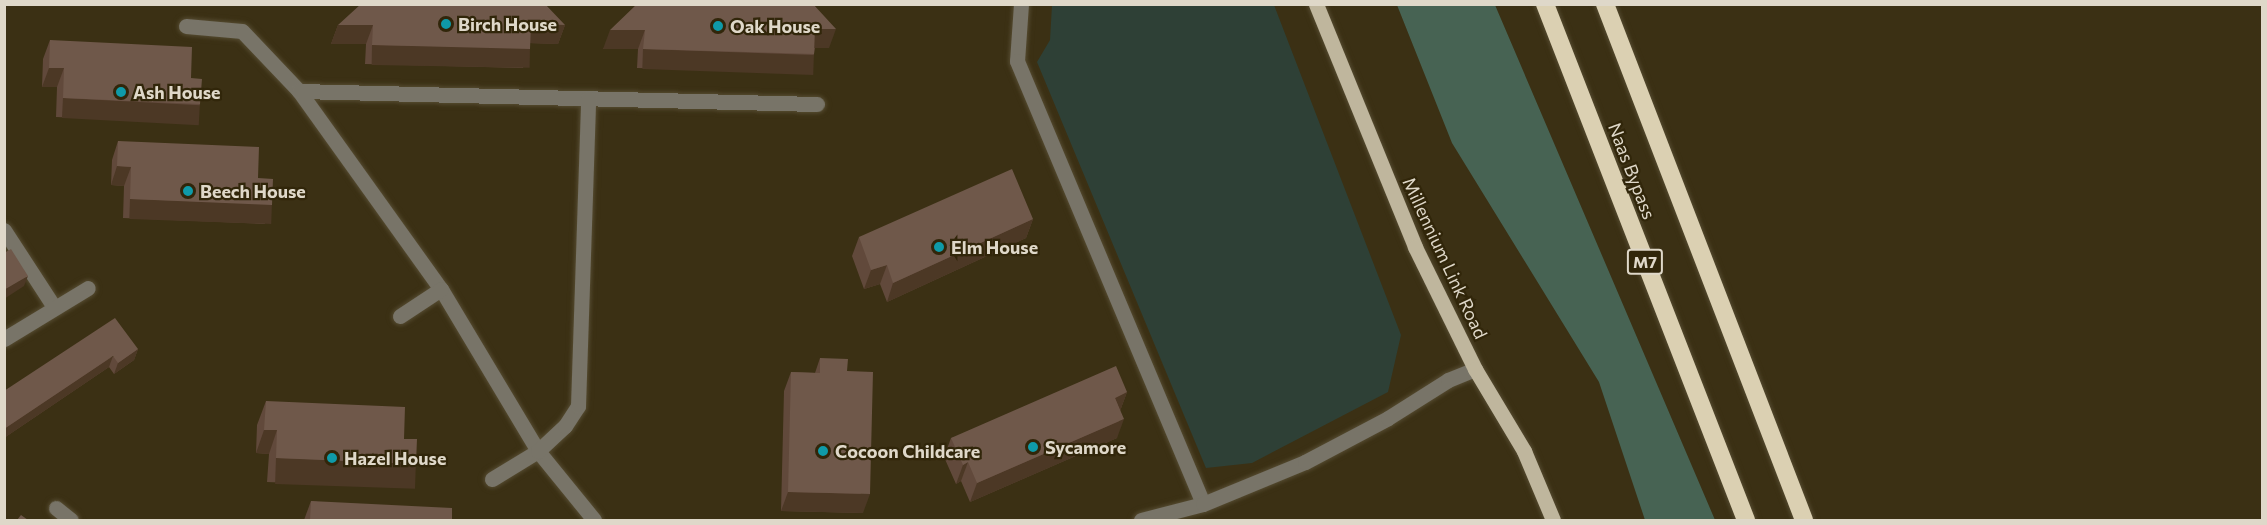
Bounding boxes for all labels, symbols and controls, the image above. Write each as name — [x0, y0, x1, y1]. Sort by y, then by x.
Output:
place label: Birch House — [458, 13, 557, 35]
place label: Oak House — [730, 15, 820, 37]
marker: Birch House — [439, 17, 453, 31]
marker: Oak House — [711, 19, 725, 33]
place label: Ash House — [133, 81, 221, 103]
marker: Ash House — [114, 85, 128, 99]
street label: Naas Bypass — [1604, 120, 1660, 222]
street label: Millennium Link Road — [1398, 174, 1492, 342]
place label: Beech House — [200, 180, 306, 202]
marker: Beech House — [181, 184, 195, 198]
place label: Elm House — [951, 236, 1038, 258]
marker: Elm House — [932, 240, 946, 254]
road number: M7 — [1626, 249, 1664, 275]
place label: Sycamore — [1045, 436, 1126, 458]
place label: Cocoon Childcare — [835, 440, 980, 462]
marker: Sycamore — [1026, 440, 1040, 454]
marker: Cocoon Childcare — [816, 444, 830, 458]
place label: Hazel House — [344, 447, 446, 469]
marker: Hazel House — [325, 451, 339, 465]

